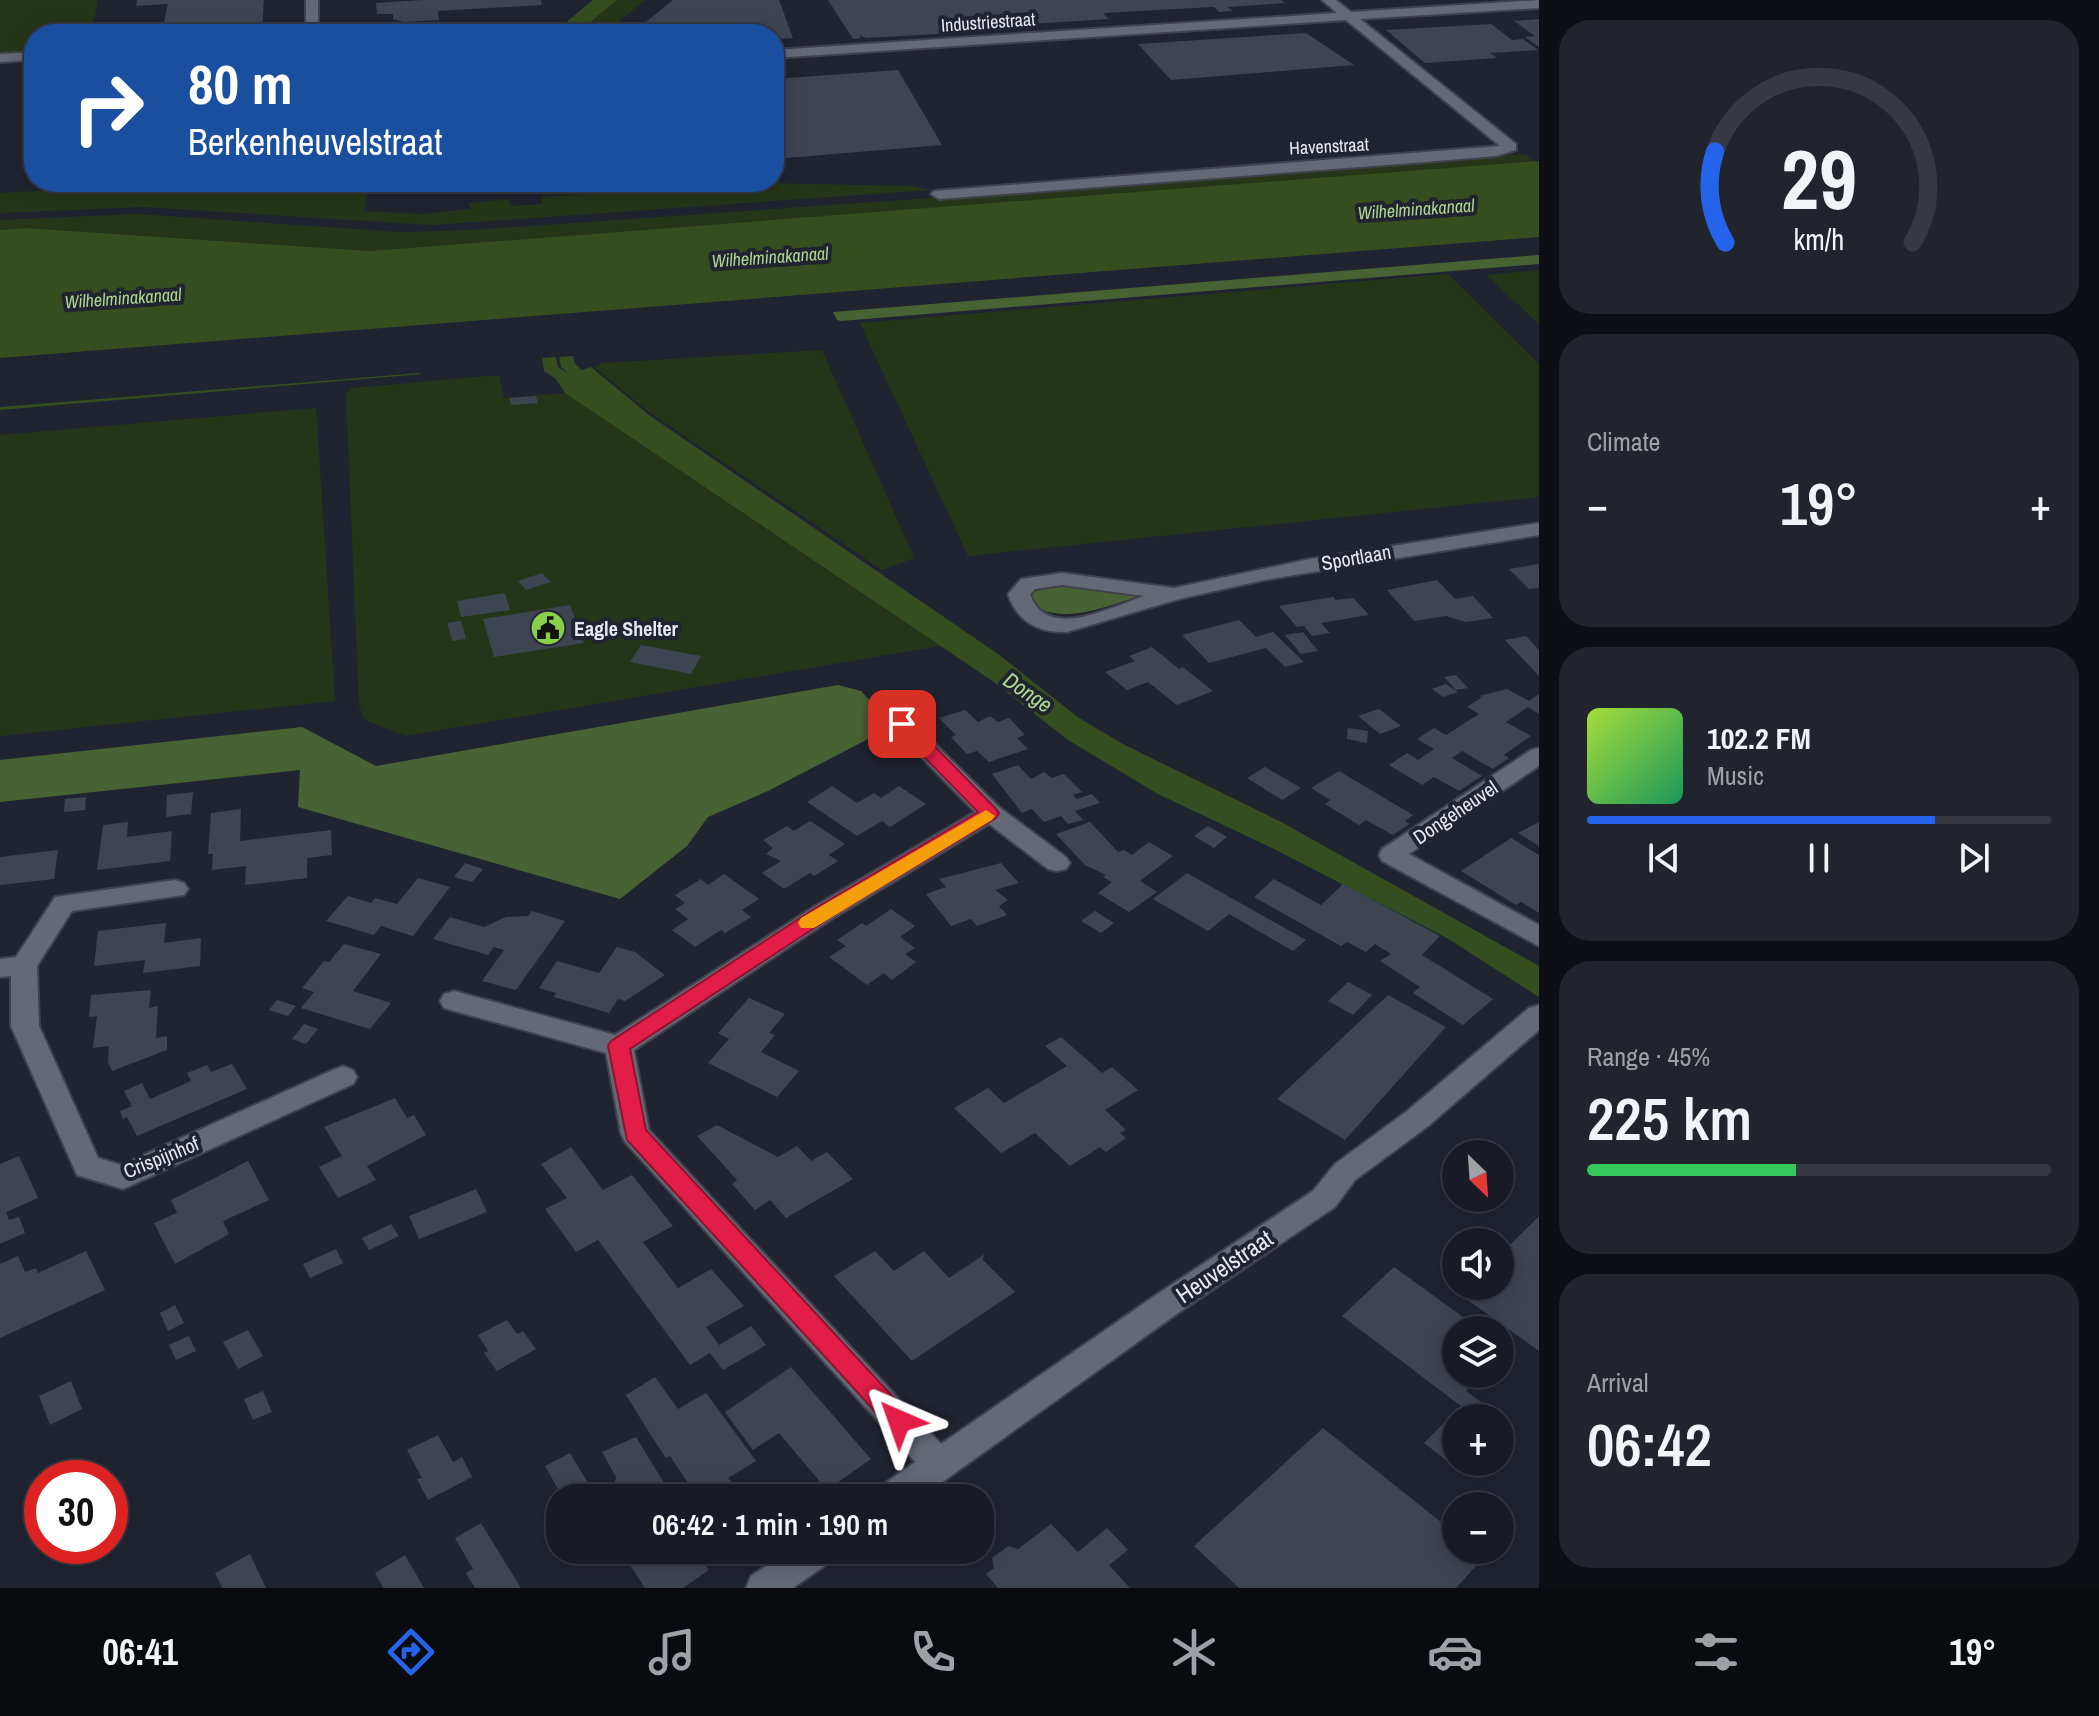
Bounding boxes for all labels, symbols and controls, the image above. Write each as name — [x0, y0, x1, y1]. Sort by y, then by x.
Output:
street label: Industriestraat — [940, 6, 1036, 38]
text: 80 m — [188, 46, 293, 121]
icon: right — [56, 56, 160, 160]
text: Berkenheuvelstraat — [188, 118, 442, 166]
text: 29 — [1781, 122, 1857, 234]
street label: Havenstraat — [1289, 131, 1369, 161]
water label: Wilhelminakanaal — [1357, 192, 1476, 226]
text: km/h — [1794, 220, 1844, 259]
water label: Wilhelminakanaal — [711, 240, 830, 274]
water label: Wilhelminakanaal — [64, 281, 183, 315]
text: Climate — [1587, 424, 1660, 459]
text: 19° — [1780, 463, 1858, 544]
text: − — [1587, 474, 1608, 534]
text: + — [2030, 474, 2051, 534]
street label: Sportlaan — [1319, 538, 1393, 576]
public building icon: Eagle Shelter — [529, 609, 567, 647]
place label: Eagle Shelter — [574, 615, 679, 642]
water label: Donge — [998, 665, 1058, 719]
pin — [868, 690, 936, 758]
icon: arrive — [880, 702, 924, 746]
text: 102.2 FM — [1707, 718, 1811, 758]
text: Music — [1707, 758, 1764, 793]
street label: Dongeheuvel — [1407, 774, 1503, 850]
icon: previous — [1642, 836, 1686, 880]
icon: pause — [1797, 836, 1841, 880]
icon: next — [1952, 836, 1996, 880]
text: Range · 45% — [1587, 1039, 1710, 1074]
text: 225 km — [1587, 1078, 1752, 1159]
street label: Crispijnhof — [119, 1129, 203, 1184]
north arrow — [1442, 1140, 1514, 1212]
map controls — [1442, 1140, 1514, 1564]
street label: Heuvelstraat — [1169, 1222, 1279, 1310]
button: sound — [1442, 1228, 1514, 1300]
button: layers — [1442, 1316, 1514, 1388]
text: Arrival — [1587, 1365, 1649, 1400]
position arrow — [857, 1379, 941, 1463]
button: + — [1442, 1404, 1514, 1476]
text: 06:42 — [1587, 1404, 1712, 1485]
speed limit sign: 30 — [24, 1460, 128, 1564]
button: − — [1442, 1492, 1514, 1564]
text: 06:42 · 1 min · 190 m — [652, 1504, 888, 1544]
icon: directions — [383, 1624, 439, 1680]
icon: music — [644, 1624, 700, 1680]
icon: phone — [905, 1624, 961, 1680]
icon: climate — [1166, 1624, 1222, 1680]
icon: car — [1427, 1624, 1483, 1680]
icon: filters — [1688, 1624, 1744, 1680]
text: 06:41 — [103, 1628, 178, 1676]
text: 19° — [1949, 1628, 1996, 1676]

